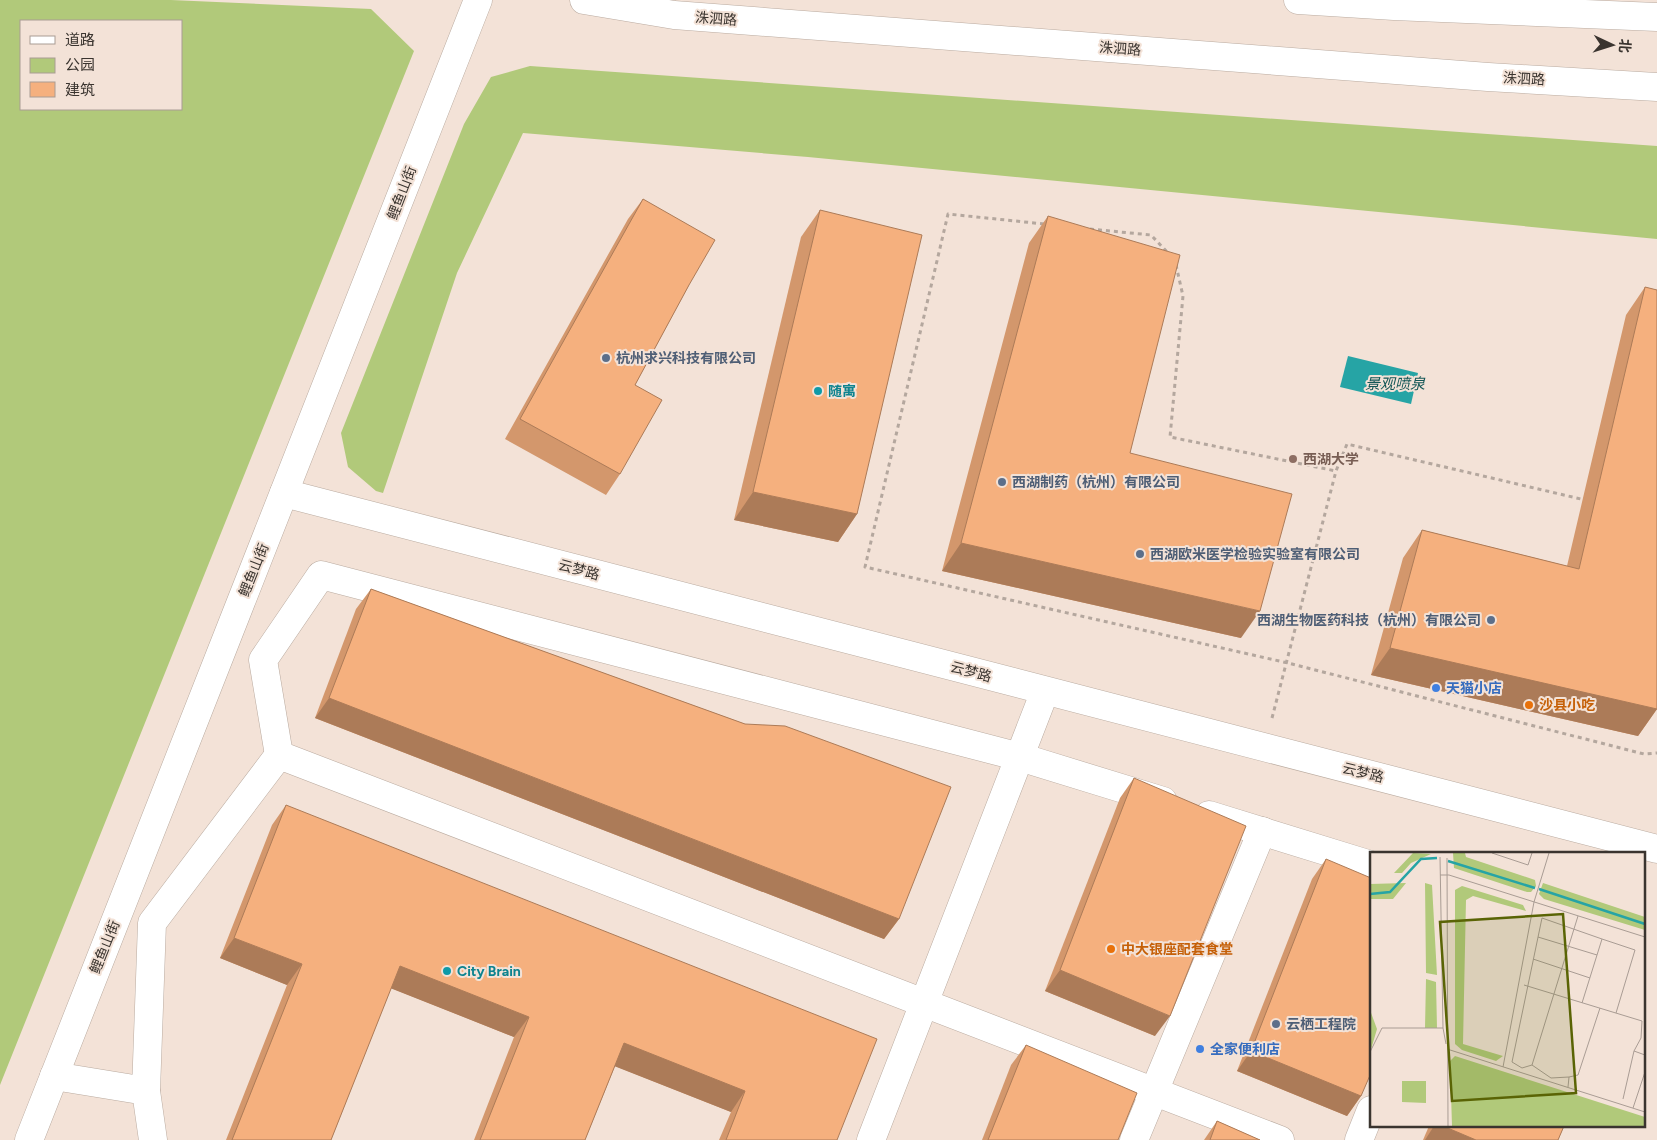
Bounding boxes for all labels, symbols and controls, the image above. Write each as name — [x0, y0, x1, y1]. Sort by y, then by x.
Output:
street label: 洙泗路 — [694, 9, 738, 29]
legend — [20, 20, 182, 110]
north arrow — [1587, 20, 1637, 70]
text: 道路 — [65, 31, 95, 49]
text: 北 — [1616, 38, 1633, 53]
street label: 洙泗路 — [1098, 39, 1142, 59]
text: 公园 — [65, 56, 95, 74]
street label: 洙泗路 — [1503, 69, 1545, 89]
text: 建筑 — [65, 81, 95, 99]
street label: 鲤鱼山街 — [384, 164, 420, 222]
place label: 杭州求兴科技有限公司 — [616, 350, 756, 367]
marker: 杭州求兴科技有限公司 — [600, 352, 612, 364]
water label: 景观喷泉 — [1365, 375, 1426, 393]
place label: 随寓 — [828, 383, 856, 400]
marker: 随寓 — [812, 385, 824, 397]
place label: 西湖大学 — [1303, 451, 1359, 468]
marker: 西湖大学 — [1287, 453, 1299, 465]
place label: 西湖制药（杭州）有限公司 — [1012, 474, 1180, 491]
marker: 西湖制药（杭州）有限公司 — [996, 476, 1008, 488]
street label: 鲤鱼山街 — [236, 541, 272, 599]
place label: 西湖欧米医学检验实验室有限公司 — [1150, 546, 1360, 563]
marker: 西湖欧米医学检验实验室有限公司 — [1134, 548, 1146, 560]
street label: 云梦路 — [557, 556, 601, 584]
place label: 西湖生物医药科技（杭州）有限公司 — [1257, 612, 1481, 629]
marker: 西湖生物医药科技（杭州）有限公司 — [1485, 614, 1497, 626]
street label: 云梦路 — [949, 658, 993, 686]
place label: 天猫小店 — [1446, 680, 1502, 697]
marker: 天猫小店 — [1430, 682, 1442, 694]
place label: 沙县小吃 — [1539, 697, 1595, 714]
marker: 沙县小吃 — [1523, 699, 1535, 711]
street label: 云梦路 — [1341, 760, 1385, 786]
inset map — [1370, 852, 1644, 1128]
street label: 鲤鱼山街 — [87, 918, 123, 976]
place label: 中大银座配套食堂 — [1121, 941, 1233, 958]
marker: 中大银座配套食堂 — [1105, 943, 1117, 955]
place label: City Brain — [457, 963, 521, 980]
marker: City Brain — [441, 965, 453, 977]
place label: 云栖工程院 — [1286, 1016, 1356, 1033]
marker: 云栖工程院 — [1270, 1018, 1282, 1030]
place label: 全家便利店 — [1210, 1041, 1280, 1058]
marker: 全家便利店 — [1194, 1043, 1206, 1055]

